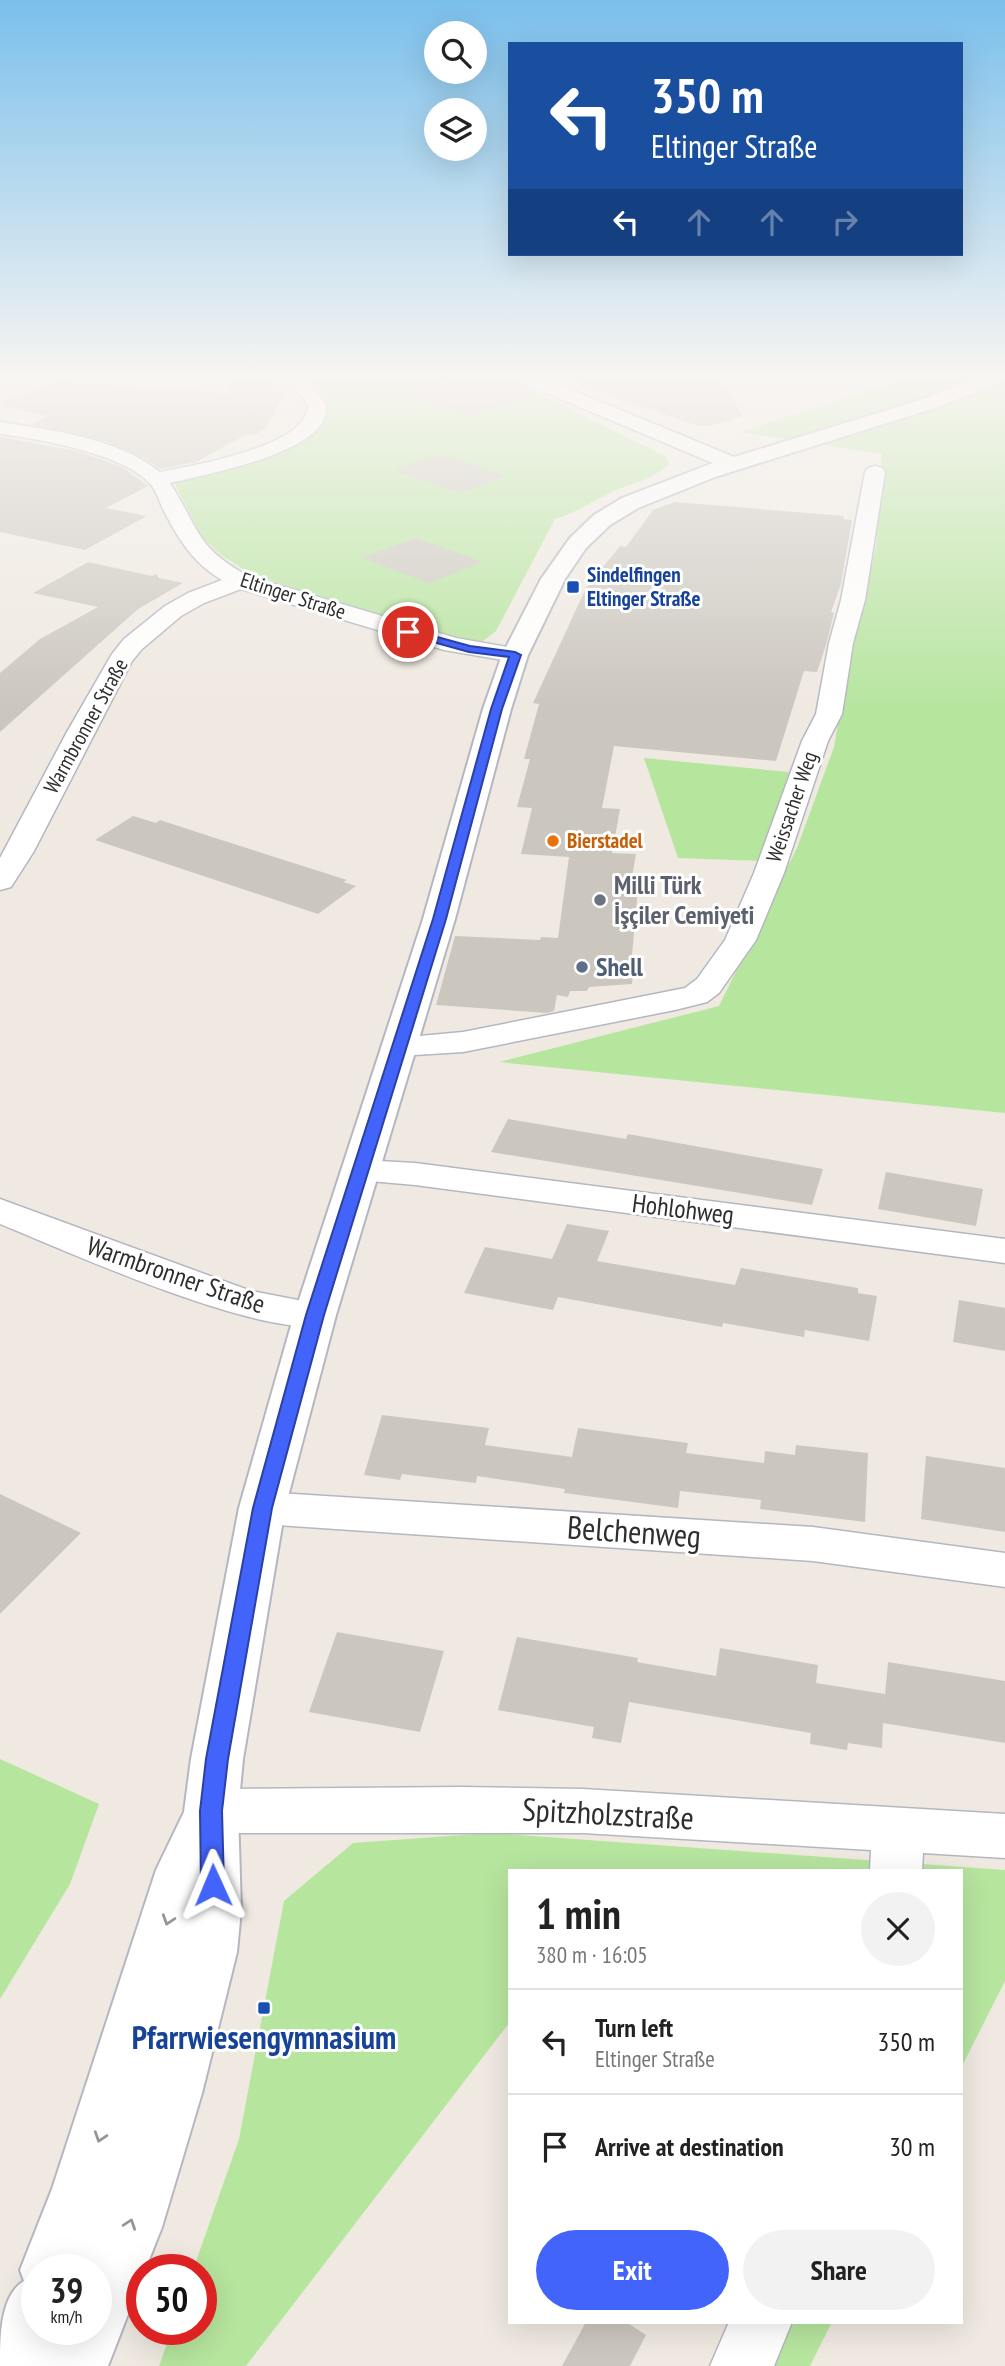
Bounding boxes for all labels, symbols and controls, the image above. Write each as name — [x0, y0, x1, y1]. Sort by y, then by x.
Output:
map controls — [424, 21, 487, 161]
button: search — [424, 21, 487, 84]
text: 350 m — [651, 63, 764, 127]
icon: left — [536, 70, 627, 161]
button: layers — [424, 98, 487, 161]
text: Eltinger Straße — [651, 125, 817, 167]
icon: left — [607, 203, 645, 241]
icon: ahead — [680, 203, 718, 241]
icon: ahead — [753, 203, 791, 241]
icon: right — [826, 203, 864, 241]
place label: Sindelfingen Eltinger Straße — [587, 561, 701, 612]
street label: Eltinger Straße — [237, 566, 349, 625]
marker: Sindelfingen Eltinger Straße — [565, 579, 581, 595]
pin — [378, 602, 438, 662]
icon: arrive — [389, 613, 427, 651]
street label: Warmbronner Straße — [37, 653, 134, 798]
street label: Weissacher Weg — [760, 748, 823, 866]
place label: Bierstadel — [567, 827, 644, 854]
marker: Bierstadel — [545, 833, 561, 849]
place label: Milli Türk İşçiler Cemiyeti — [614, 868, 754, 931]
marker: Milli Türk İşçiler Cemiyeti — [592, 892, 608, 908]
place label: Shell — [596, 950, 644, 983]
marker: Shell — [574, 959, 590, 975]
street label: Hohlohweg — [630, 1186, 736, 1231]
street label: Warmbronner Straße — [83, 1229, 270, 1320]
street label: Belchenweg — [566, 1505, 702, 1557]
street label: Spitzholzstraße — [521, 1788, 695, 1838]
position arrow — [176, 1848, 250, 1922]
text: 1 min — [536, 1886, 621, 1941]
button: close — [861, 1892, 935, 1966]
one-way arrow — [162, 1913, 177, 1925]
text: 380 m · 16:05 — [536, 1940, 648, 1969]
marker: Pfarrwiesengymnasium — [256, 2000, 272, 2016]
text: Turn left — [595, 2011, 673, 2044]
place label: Pfarrwiesengymnasium — [132, 2016, 396, 2058]
icon: left — [536, 2023, 574, 2061]
text: 350 m — [877, 2025, 935, 2058]
text: Eltinger Straße — [595, 2044, 715, 2073]
icon: arrive — [536, 2128, 574, 2166]
one-way arrow — [94, 2130, 108, 2142]
text: Arrive at destination — [595, 2130, 784, 2163]
text: 30 m — [889, 2130, 935, 2163]
one-way arrow — [122, 2219, 136, 2231]
button: Exit — [536, 2230, 729, 2310]
button: Share — [743, 2230, 935, 2310]
speed limit sign: 50 — [126, 2254, 217, 2345]
text: 39 — [50, 2267, 83, 2313]
text: km/h — [51, 2305, 82, 2328]

